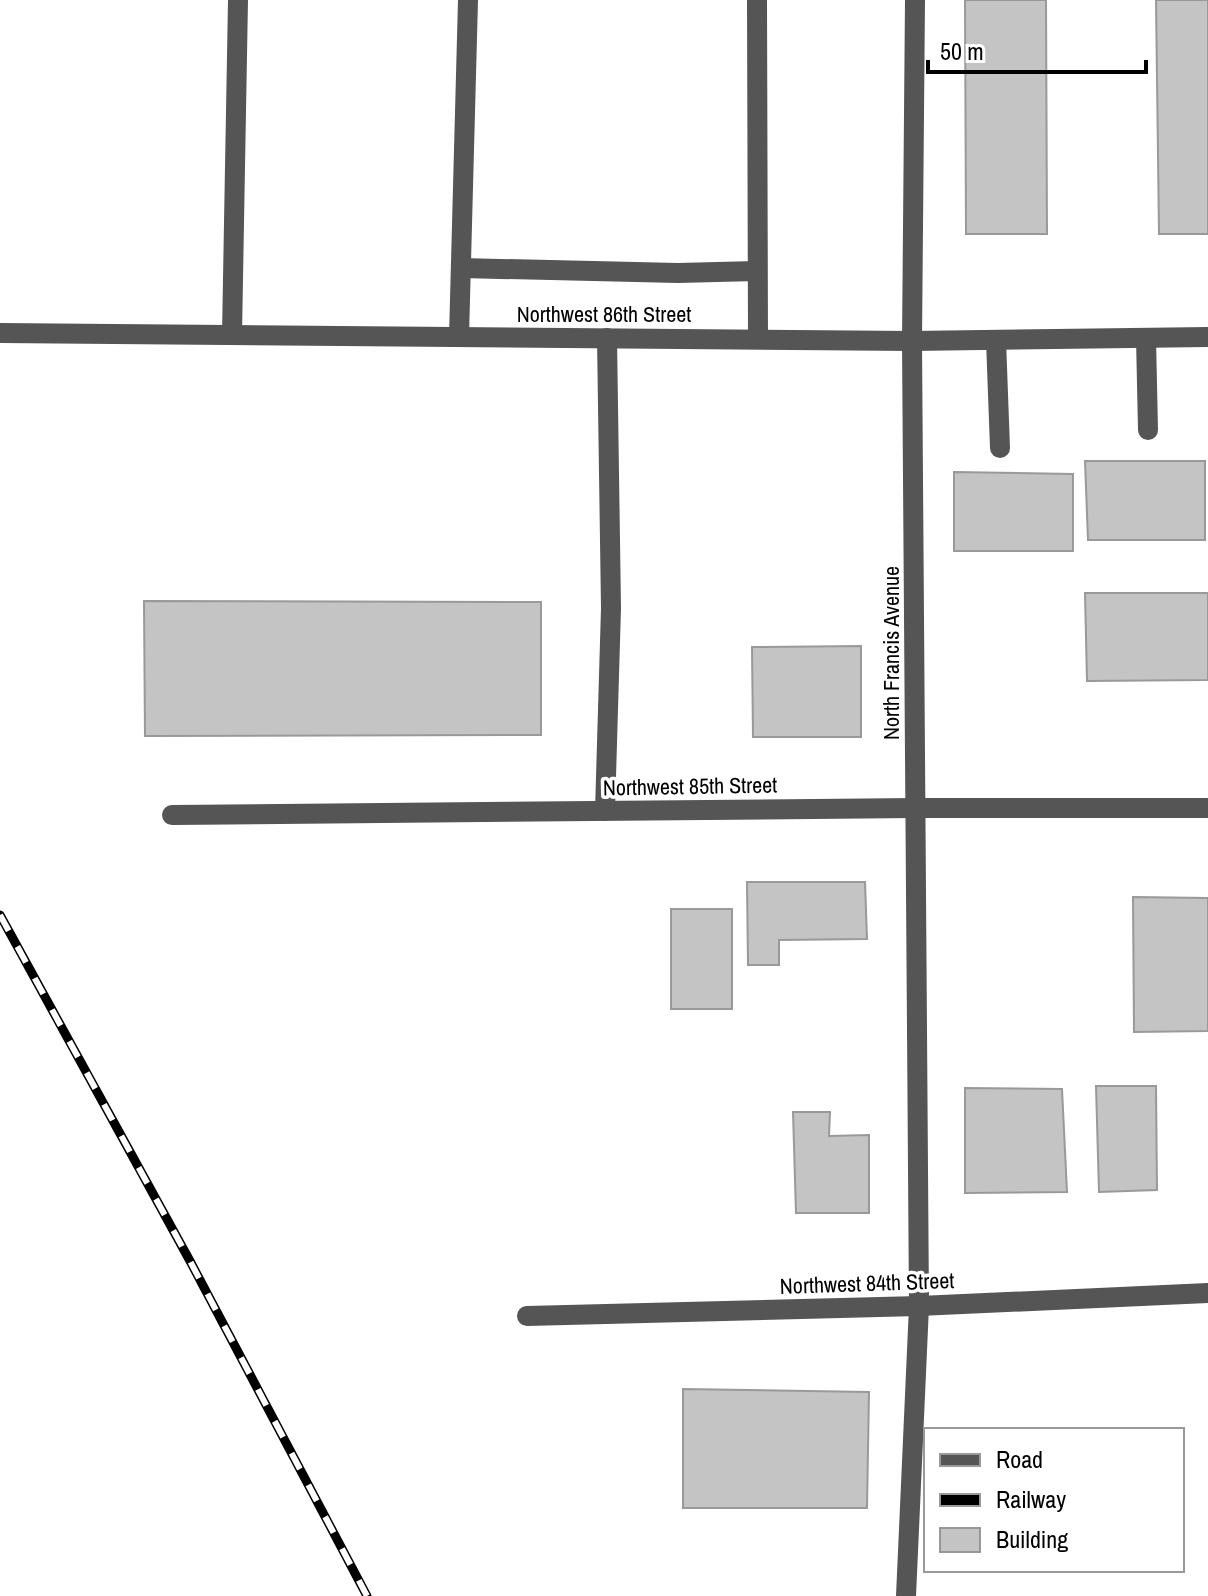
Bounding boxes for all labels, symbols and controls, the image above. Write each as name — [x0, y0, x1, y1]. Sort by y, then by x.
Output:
scale bar — [928, 24, 1146, 74]
text: 50 m — [940, 35, 984, 67]
street label: Northwest 86th Street — [517, 299, 691, 329]
street label: North Francis Avenue — [876, 566, 906, 740]
street label: Northwest 85th Street — [603, 769, 777, 803]
street label: Northwest 84th Street — [779, 1265, 955, 1301]
legend — [924, 1428, 1184, 1572]
text: Road — [996, 1443, 1043, 1475]
text: Railway — [996, 1483, 1066, 1515]
text: Building — [996, 1523, 1068, 1555]

